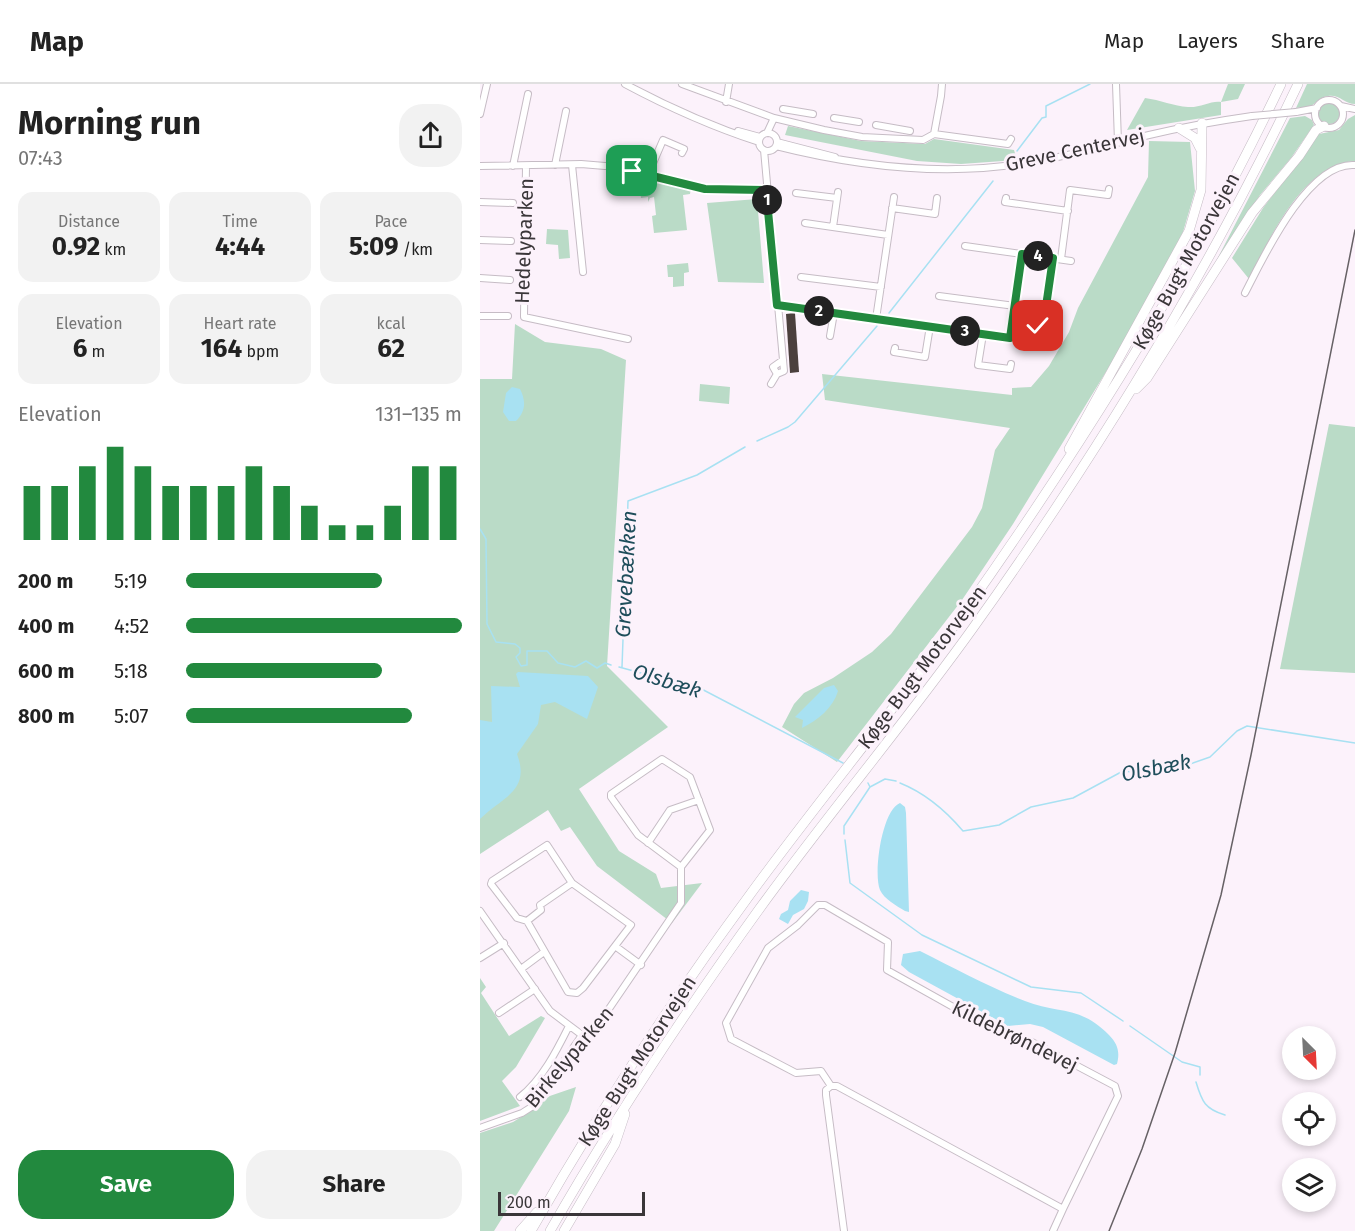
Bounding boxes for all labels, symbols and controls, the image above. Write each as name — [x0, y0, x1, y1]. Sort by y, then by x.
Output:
text: Map — [30, 25, 84, 58]
text: Map — [1104, 28, 1144, 54]
text: Layers — [1177, 28, 1238, 54]
text: Share — [1271, 28, 1325, 54]
text: Morning run — [18, 103, 201, 143]
button: share — [399, 104, 462, 167]
street label: Greve Centervej — [1003, 124, 1147, 176]
pin — [606, 145, 657, 196]
text: 07:43 — [18, 146, 63, 170]
icon: arrive — [615, 154, 648, 187]
street label: Køge Bugt Motorvejen — [1127, 168, 1245, 354]
street label: Hedelyparken — [510, 178, 538, 304]
pin: 1 — [752, 185, 782, 215]
text: 1 — [763, 190, 771, 209]
text: Distance — [58, 212, 120, 231]
text: Time — [222, 212, 258, 231]
text: Pace — [374, 212, 408, 231]
text: 0.92 — [52, 231, 100, 262]
text: 4:44 — [215, 231, 265, 262]
text: 5:09 — [349, 231, 399, 262]
text: km — [100, 240, 126, 259]
text: /km — [399, 240, 433, 259]
pin: 4 — [1023, 241, 1053, 271]
text: 4 — [1033, 246, 1043, 265]
pin: 2 — [804, 296, 834, 326]
pin — [1012, 300, 1063, 351]
text: 2 — [815, 301, 823, 320]
icon: check — [1021, 309, 1054, 342]
text: Elevation — [55, 314, 123, 333]
text: Heart rate — [204, 314, 276, 333]
text: kcal — [377, 314, 405, 333]
pin: 3 — [950, 316, 980, 346]
text: 3 — [961, 321, 969, 340]
text: 6 — [73, 333, 87, 364]
text: 164 — [201, 333, 242, 364]
text: 62 — [377, 333, 405, 364]
text: m — [87, 342, 105, 361]
text: bpm — [242, 342, 279, 361]
text: Elevation — [18, 402, 102, 426]
text: 131–135 m — [375, 402, 462, 426]
water label: Grevebækken — [610, 510, 642, 638]
text: 200 m — [18, 569, 73, 593]
text: 5:19 — [114, 569, 147, 593]
street label: Køge Bugt Motorvejen — [853, 580, 991, 754]
text: 400 m — [18, 614, 74, 638]
text: 4:52 — [114, 614, 149, 638]
water label: Olsbæk — [629, 658, 705, 704]
text: 600 m — [18, 659, 74, 683]
text: 5:18 — [114, 659, 148, 683]
text: 800 m — [18, 704, 75, 728]
text: 5:07 — [114, 704, 148, 728]
water label: Olsbæk — [1119, 748, 1193, 788]
street label: Køge Bugt Motorvejen — [573, 971, 701, 1151]
street label: Kildebrøndevej — [948, 995, 1082, 1077]
street label: Birkelyparken — [520, 1001, 618, 1113]
north arrow — [1282, 1026, 1336, 1080]
map controls — [1282, 1026, 1336, 1212]
button: locate — [1282, 1092, 1336, 1146]
button: Save — [18, 1150, 234, 1219]
button: Share — [246, 1150, 462, 1219]
button: layers — [1282, 1158, 1336, 1212]
scale bar — [498, 1189, 645, 1216]
text: 200 m — [507, 1193, 551, 1212]

